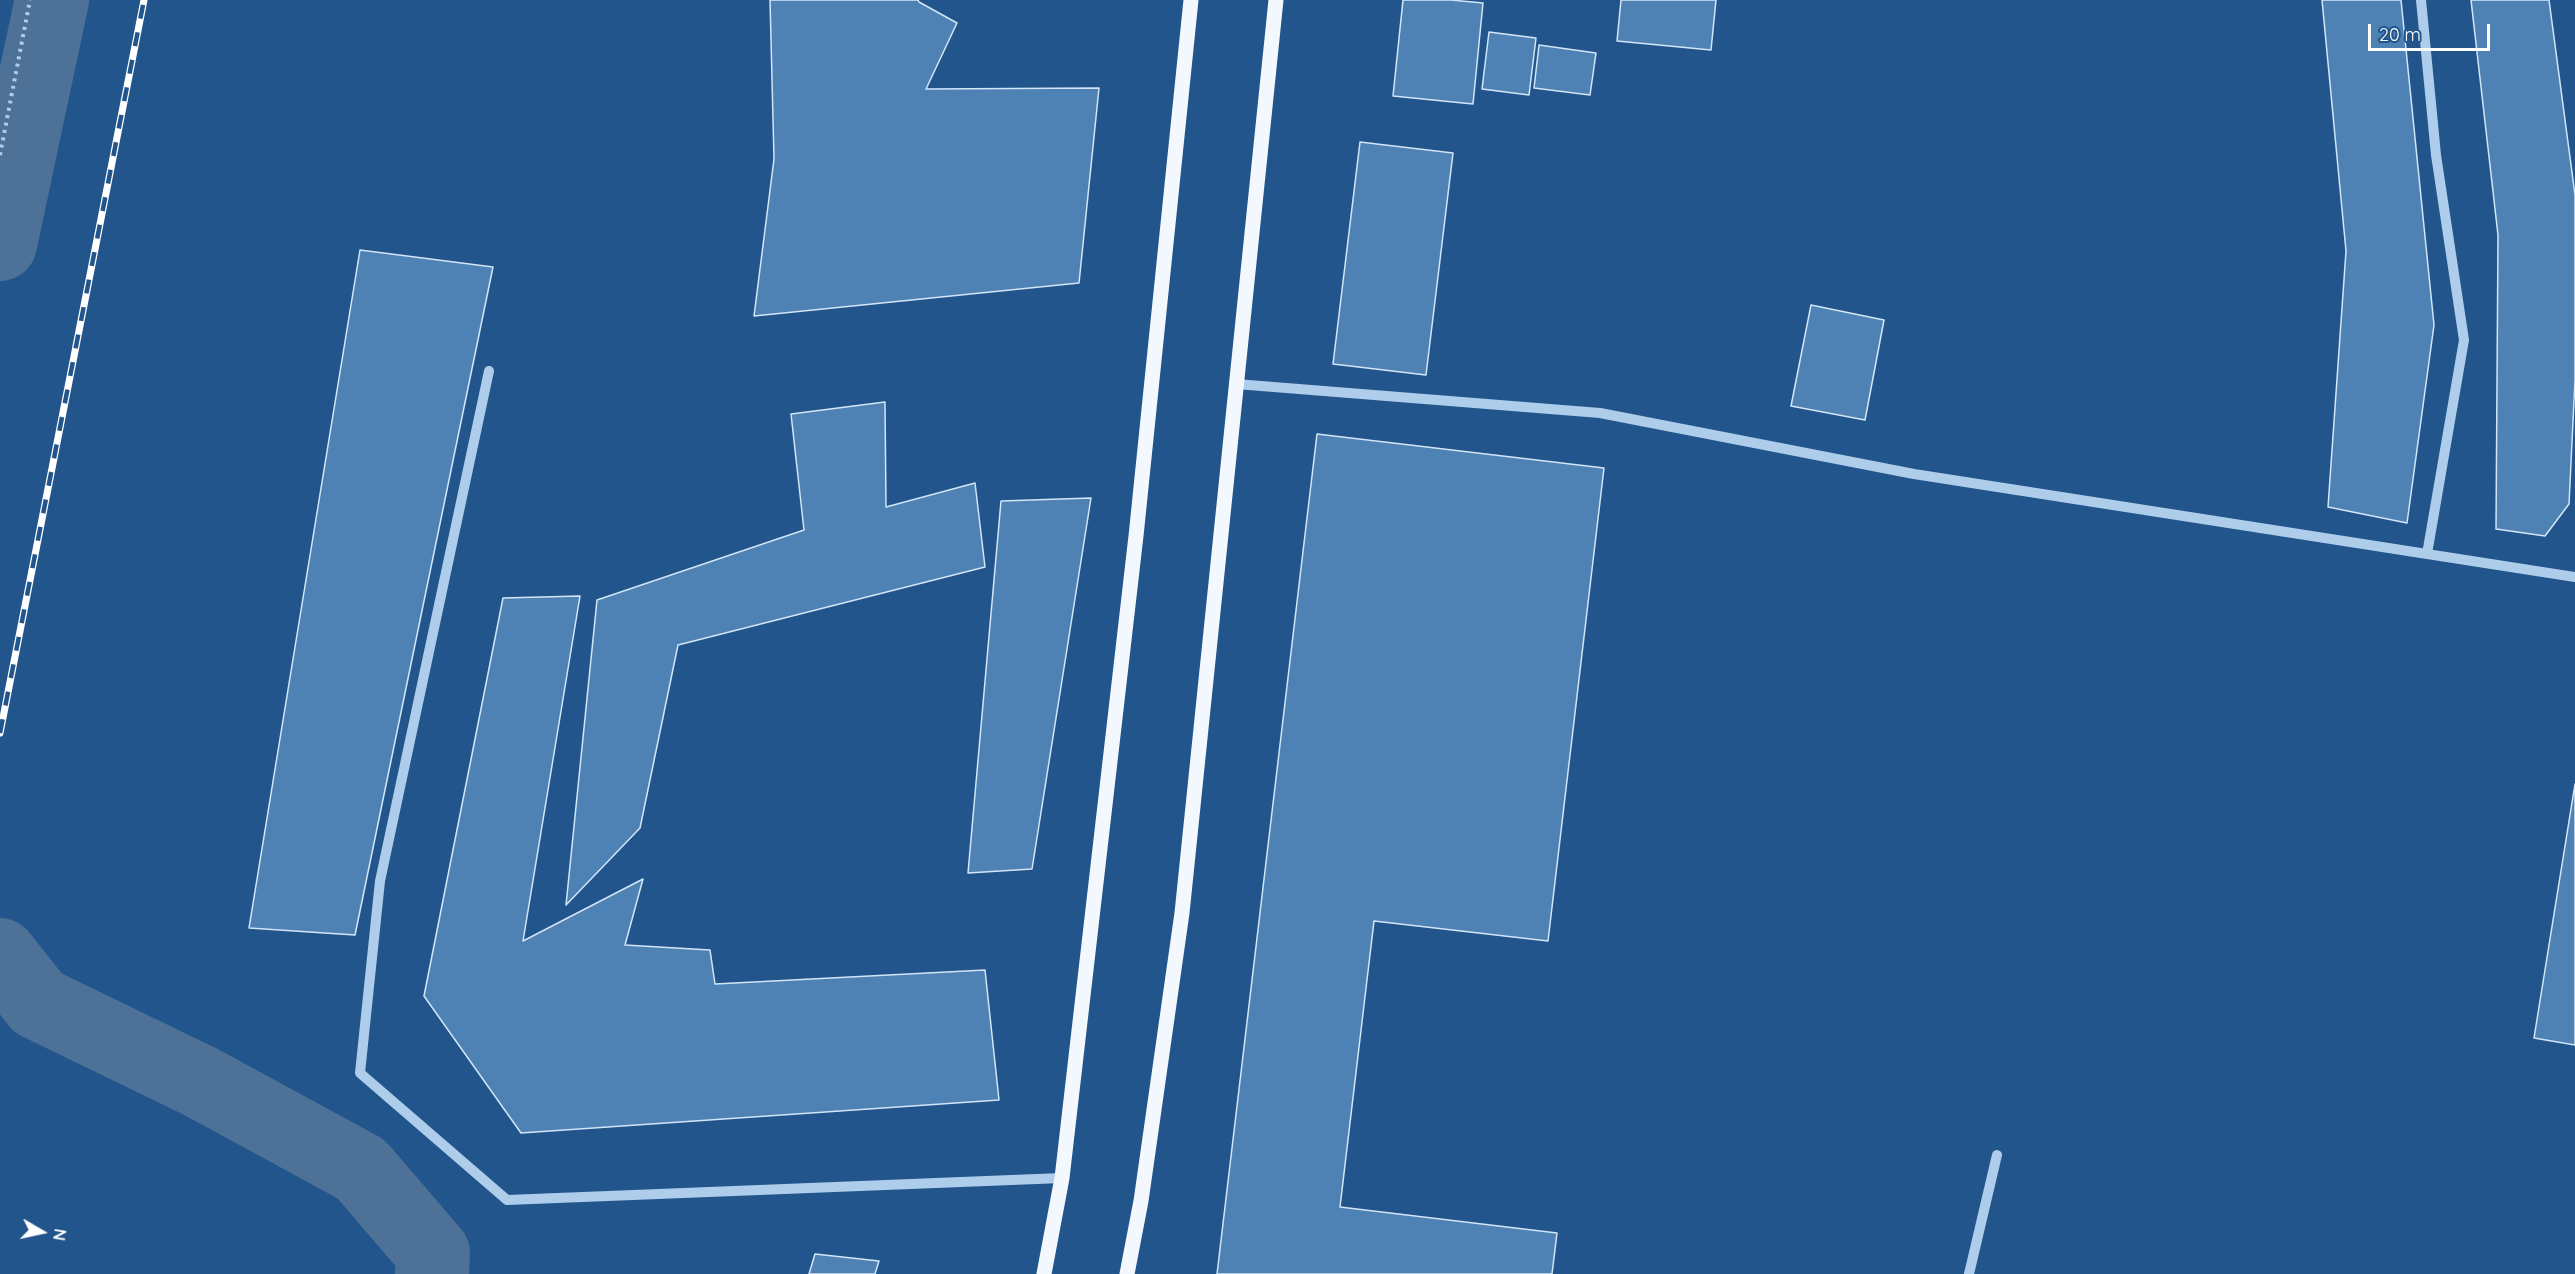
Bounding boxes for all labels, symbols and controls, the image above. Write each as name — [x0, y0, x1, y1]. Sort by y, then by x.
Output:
scale bar — [2371, 12, 2492, 50]
text: 20 m — [2379, 23, 2421, 46]
north arrow — [12, 1202, 72, 1262]
text: N — [49, 1227, 71, 1242]

